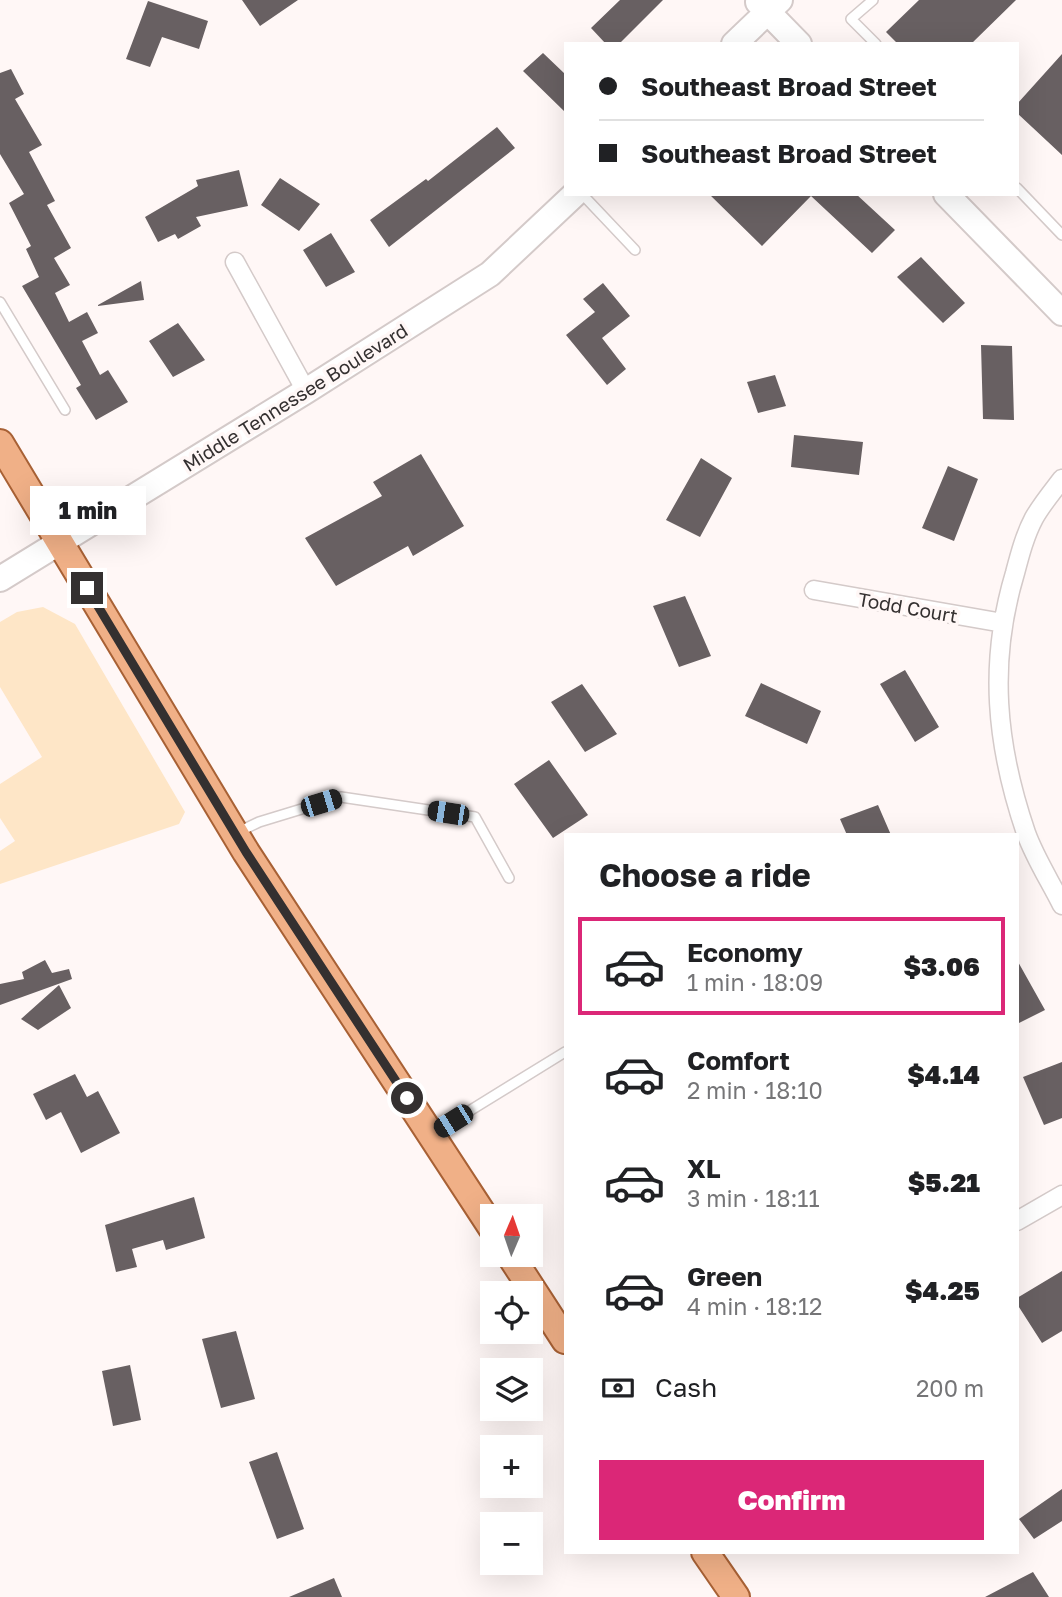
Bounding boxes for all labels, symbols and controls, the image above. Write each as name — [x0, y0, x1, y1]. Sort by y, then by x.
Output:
text: Southeast Broad Street — [641, 71, 937, 102]
text: Southeast Broad Street — [641, 138, 937, 169]
street label: Middle Tennessee Boulevard — [178, 318, 412, 476]
callout: 1 min — [29, 486, 145, 536]
text: 1 min — [59, 496, 117, 524]
route end — [71, 572, 103, 604]
street label: Todd Court — [856, 587, 960, 627]
car — [298, 787, 345, 819]
car — [426, 799, 471, 827]
text: Choose a ride — [599, 856, 811, 894]
icon: car — [603, 935, 666, 998]
text: Economy — [687, 937, 803, 968]
text: $3.06 — [904, 951, 980, 982]
text: 1 min · 18:09 — [687, 968, 823, 996]
icon: car — [603, 1043, 666, 1106]
text: Comfort — [687, 1045, 790, 1076]
text: $4.14 — [907, 1059, 980, 1090]
text: 2 min · 18:10 — [687, 1076, 823, 1104]
route start — [391, 1082, 423, 1114]
car — [430, 1101, 477, 1141]
icon: car — [603, 1151, 666, 1214]
text: XL — [687, 1153, 721, 1184]
text: $5.21 — [908, 1167, 980, 1198]
text: 3 min · 18:11 — [687, 1184, 820, 1212]
north arrow — [480, 1204, 542, 1267]
map controls — [480, 1204, 543, 1575]
icon: car — [603, 1259, 666, 1322]
text: Green — [687, 1261, 762, 1292]
text: $4.25 — [905, 1275, 980, 1306]
button: locate — [480, 1281, 543, 1344]
text: 4 min · 18:12 — [687, 1292, 822, 1320]
button: layers — [480, 1358, 543, 1421]
icon: cash — [599, 1369, 637, 1407]
text: Cash — [655, 1372, 717, 1403]
text: 200 m — [916, 1374, 984, 1402]
button: + — [480, 1435, 543, 1498]
button: Confirm — [599, 1460, 984, 1540]
button: − — [480, 1512, 543, 1575]

